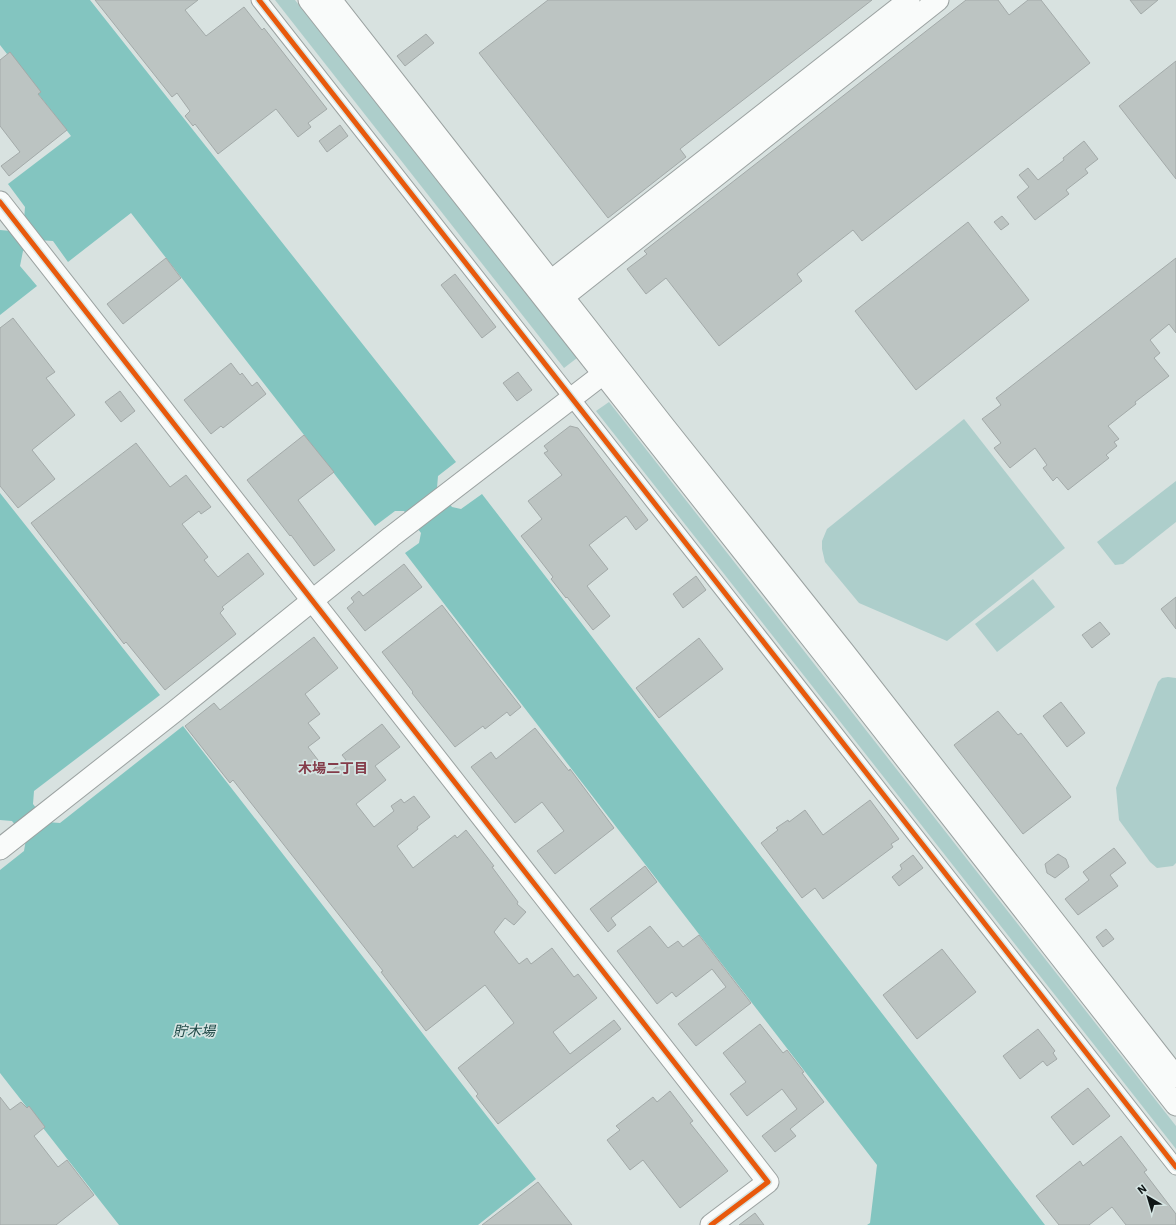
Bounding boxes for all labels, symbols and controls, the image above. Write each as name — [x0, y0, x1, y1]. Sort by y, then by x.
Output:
district label: 木場二丁目 — [298, 759, 368, 777]
water label: 貯木場 — [173, 1022, 217, 1040]
north arrow — [1128, 1177, 1168, 1217]
text: N — [1134, 1181, 1149, 1197]

